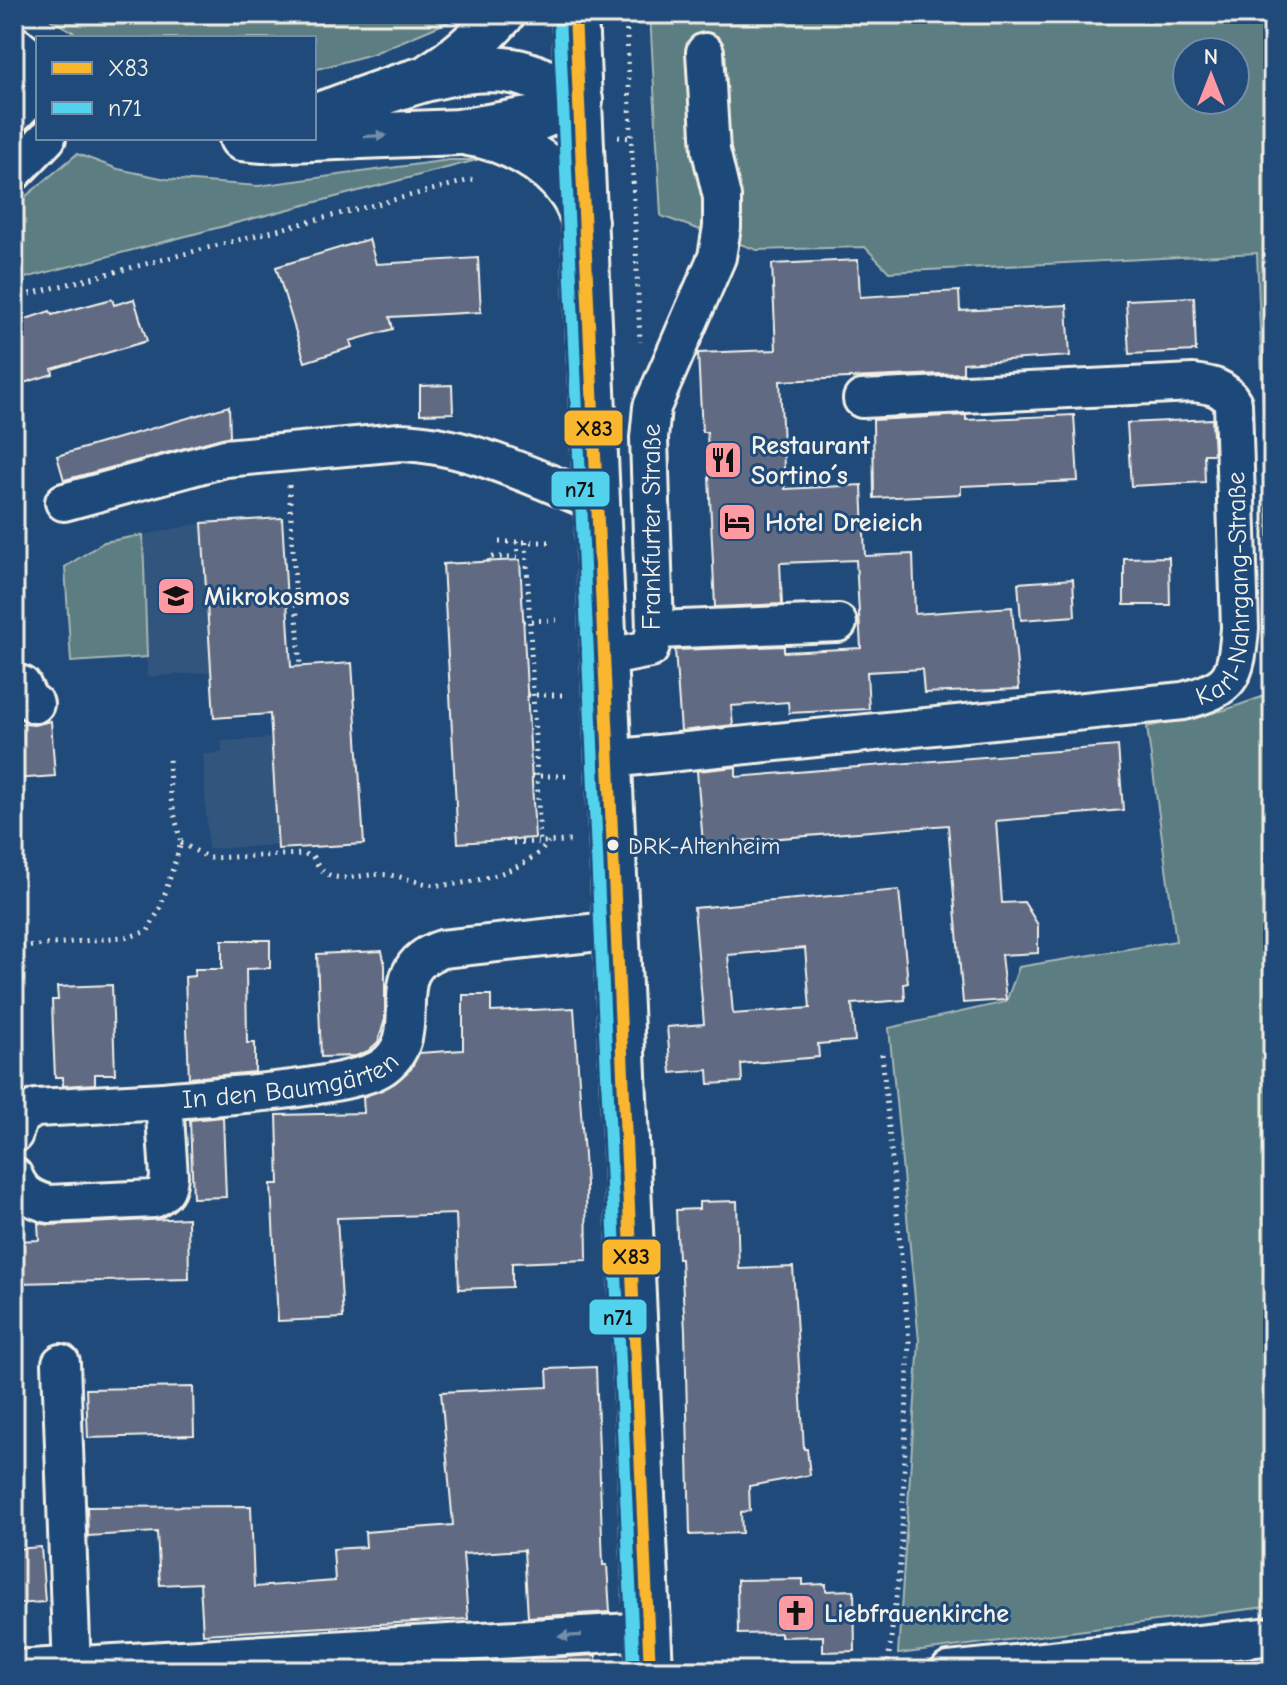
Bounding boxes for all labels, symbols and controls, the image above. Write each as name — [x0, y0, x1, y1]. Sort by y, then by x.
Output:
legend — [36, 36, 316, 140]
north arrow — [1171, 36, 1251, 116]
text: N — [1204, 44, 1218, 70]
text: X83 — [108, 54, 149, 82]
text: n71 — [108, 94, 142, 122]
one-way arrow — [363, 130, 388, 143]
line badge: X83 — [563, 409, 624, 447]
text: X83 — [575, 416, 613, 442]
street label: Frankfurter Straße — [637, 424, 667, 630]
place label: Restaurant Sortino´s — [751, 431, 871, 491]
restaurant icon: Restaurant Sortino´s — [702, 439, 744, 481]
line badge: n71 — [550, 470, 611, 508]
street label: Karl-Nahrgang-Straße — [1192, 471, 1256, 712]
text: n71 — [565, 477, 595, 503]
hotel icon: Hotel Dreieich — [716, 501, 758, 543]
place label: Hotel Dreieich — [765, 508, 923, 538]
school or university icon: Mikrokosmos — [155, 575, 197, 617]
place label: Mikrokosmos — [204, 582, 349, 612]
place label: DRK-Altenheim — [628, 832, 780, 860]
marker: DRK-Altenheim — [605, 837, 621, 853]
street label: In den Baumgärten — [181, 1047, 405, 1115]
line badge: X83 — [601, 1238, 662, 1276]
text: X83 — [612, 1244, 650, 1270]
line badge: n71 — [588, 1298, 648, 1336]
text: n71 — [603, 1305, 633, 1331]
church icon: Liebfrauenkirche — [775, 1592, 817, 1634]
place label: Liebfrauenkirche — [824, 1599, 1009, 1629]
one-way arrow — [557, 1630, 582, 1643]

